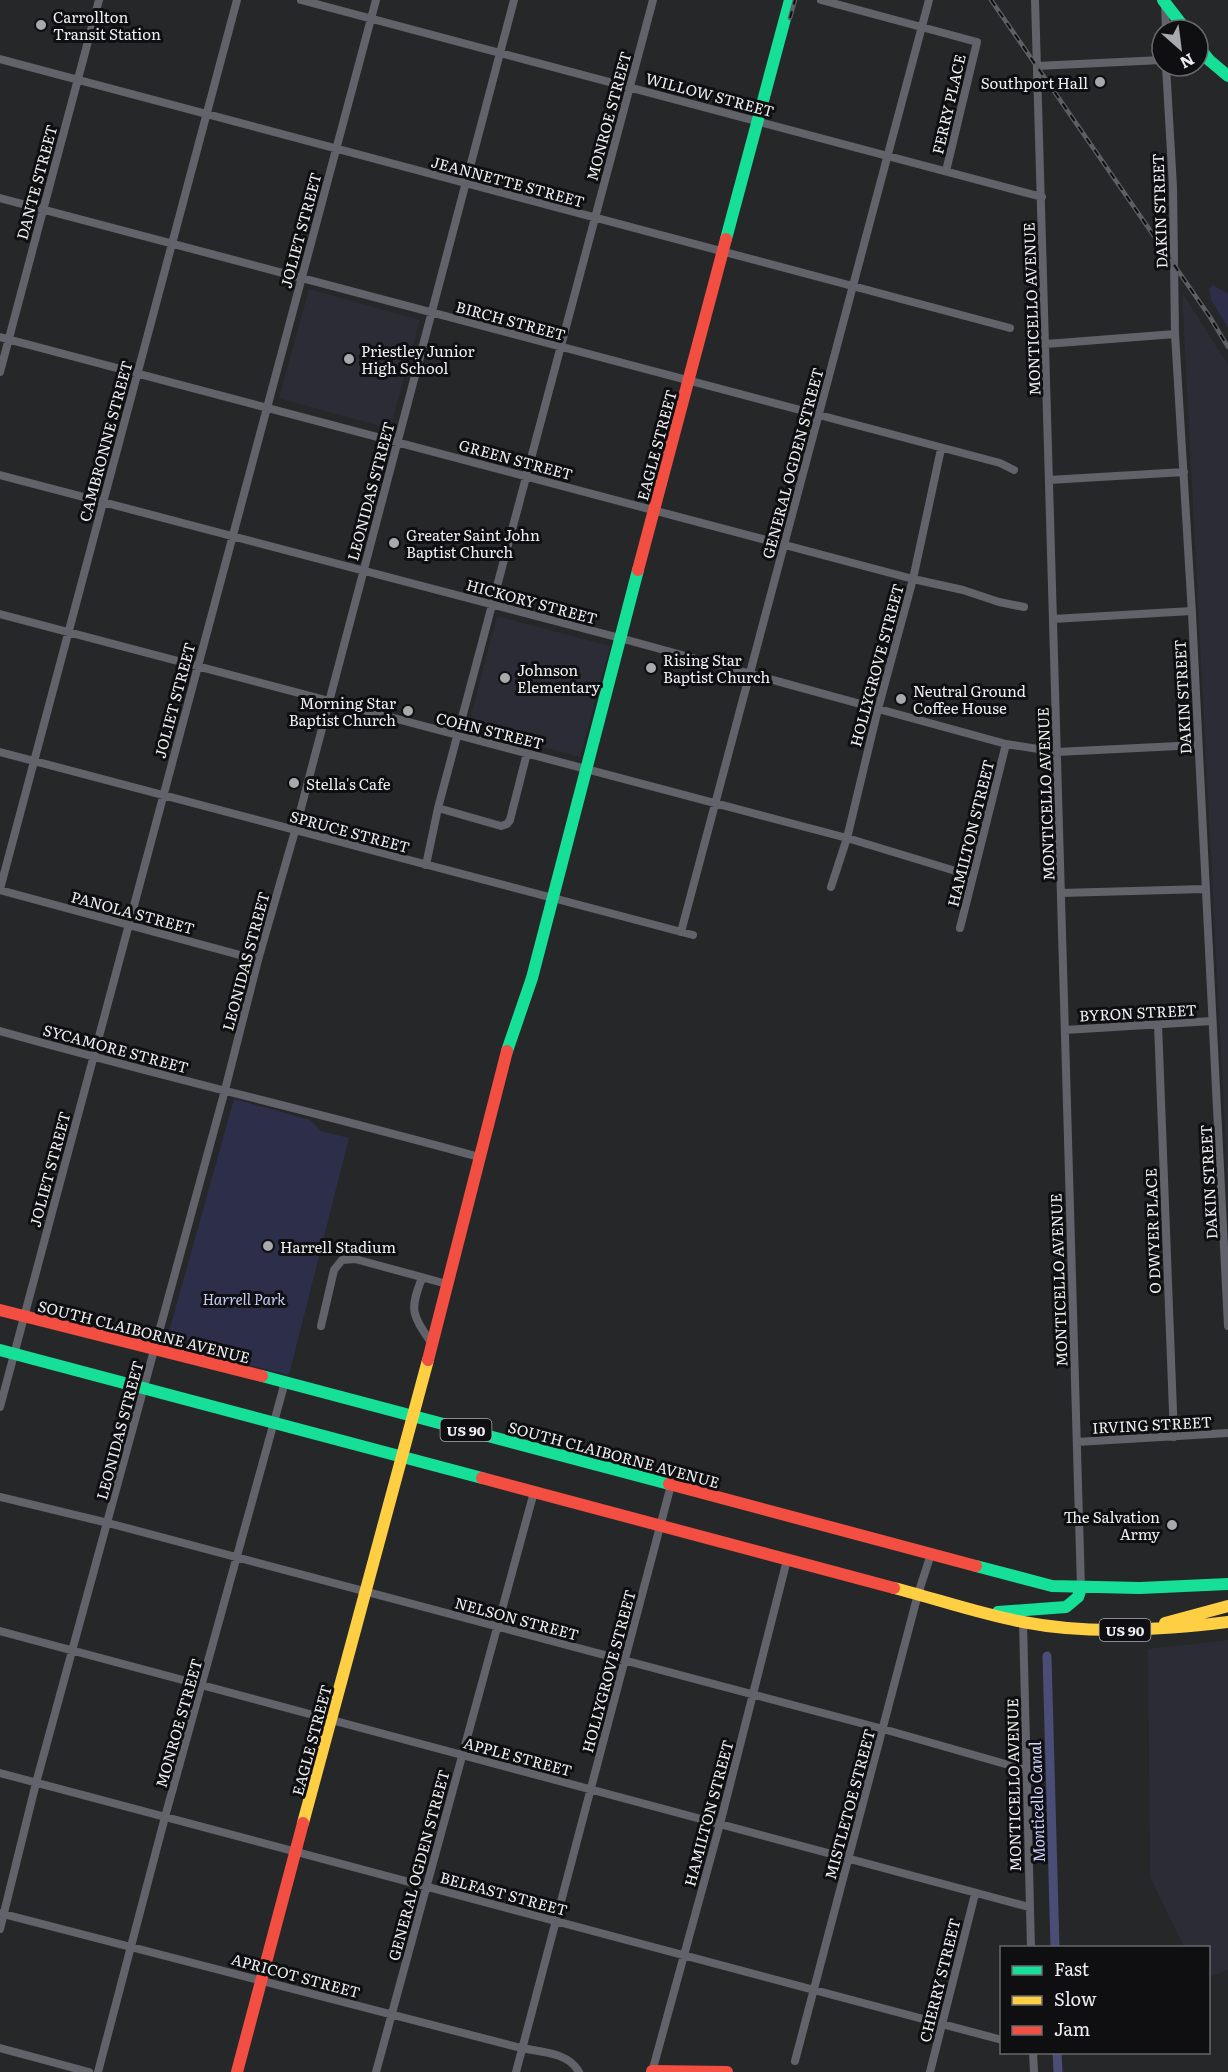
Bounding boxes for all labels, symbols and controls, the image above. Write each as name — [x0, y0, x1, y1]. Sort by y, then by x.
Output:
place label: Carrollton Transit Station — [53, 5, 161, 45]
marker: Carrollton Transit Station — [34, 18, 48, 32]
north arrow — [1150, 18, 1210, 78]
text: N — [1176, 48, 1199, 76]
street label: MONROE STREET — [580, 49, 636, 183]
street label: FERRY PLACE — [925, 52, 971, 156]
street label: WILLOW STREET — [643, 66, 777, 122]
place label: Southport Hall — [981, 71, 1088, 94]
marker: Southport Hall — [1093, 75, 1107, 89]
street label: DANTE STREET — [10, 122, 62, 242]
street label: JEANNETTE STREET — [429, 149, 587, 213]
street label: DAKIN STREET — [1145, 153, 1173, 269]
street label: JOLIET STREET — [273, 170, 327, 290]
street label: MONTICELLO AVENUE — [1016, 222, 1046, 396]
street label: BIRCH STREET — [454, 294, 568, 346]
place label: Priestley Junior High School — [361, 339, 475, 379]
marker: Priestley Junior High School — [342, 352, 356, 366]
street label: CAMBRONNE STREET — [72, 358, 138, 524]
street label: GENERAL OGDEN STREET — [755, 365, 829, 561]
street label: EAGLE STREET — [630, 387, 682, 503]
street label: LEONIDAS STREET — [340, 419, 400, 563]
street label: GREEN STREET — [456, 433, 576, 485]
place label: Greater Saint John Baptist Church — [406, 523, 540, 563]
marker: Greater Saint John Baptist Church — [387, 536, 401, 550]
street label: HICKORY STREET — [464, 572, 600, 630]
street label: HOLLYGROVE STREET — [843, 581, 909, 749]
street label: DAKIN STREET — [1168, 639, 1196, 755]
street label: JOLIET STREET — [147, 640, 201, 760]
place label: Rising Star Baptist Church — [663, 648, 770, 688]
place label: Johnson Elementary — [517, 658, 601, 698]
marker: Rising Star Baptist Church — [644, 661, 658, 675]
marker: Johnson Elementary — [498, 671, 512, 685]
place label: Neutral Ground Coffee House — [913, 679, 1026, 719]
place label: Morning Star Baptist Church — [289, 691, 396, 731]
marker: Neutral Ground Coffee House — [894, 692, 908, 706]
marker: Morning Star Baptist Church — [401, 704, 415, 718]
street label: COHN STREET — [434, 706, 546, 754]
street label: MONTICELLO AVENUE — [1030, 707, 1060, 881]
street label: HAMILTON STREET — [941, 757, 999, 909]
place label: Stella's Cafe — [306, 772, 391, 795]
marker: Stella's Cafe — [287, 776, 301, 790]
street label: SPRUCE STREET — [287, 804, 413, 858]
street label: PANOLA STREET — [69, 884, 197, 940]
street label: LEONIDAS STREET — [215, 889, 275, 1033]
street label: BYRON STREET — [1079, 997, 1197, 1027]
street label: SYCAMORE STREET — [41, 1017, 191, 1079]
street label: JOLIET STREET — [22, 1109, 76, 1229]
street label: DAKIN STREET — [1194, 1124, 1222, 1240]
street label: O DWYER PLACE — [1138, 1168, 1166, 1294]
street label: MONTICELLO AVENUE — [1043, 1193, 1073, 1367]
place label: Harrell Stadium — [280, 1235, 397, 1258]
marker: Harrell Stadium — [261, 1239, 275, 1253]
park label: Harrell Park — [202, 1287, 286, 1310]
street label: SOUTH CLAIBORNE AVENUE — [36, 1293, 252, 1369]
street label: LEONIDAS STREET — [89, 1358, 149, 1502]
street label: IRVING STREET — [1092, 1409, 1212, 1439]
street label: SOUTH CLAIBORNE AVENUE — [506, 1415, 722, 1493]
road number: US 90 — [440, 1419, 492, 1441]
place label: The Salvation Army — [1063, 1505, 1160, 1545]
marker: The Salvation Army — [1165, 1518, 1179, 1532]
street label: HOLLYGROVE STREET — [575, 1587, 641, 1755]
street label: NELSON STREET — [452, 1590, 582, 1646]
road number: US 90 — [1100, 1619, 1150, 1641]
street label: MONROE STREET — [149, 1656, 207, 1790]
street label: EAGLE STREET — [285, 1682, 337, 1798]
street label: MONTICELLO AVENUE — [1000, 1698, 1026, 1872]
street label: MISTLETOE STREET — [818, 1726, 880, 1882]
street label: APPLE STREET — [461, 1730, 575, 1782]
street label: HAMILTON STREET — [677, 1737, 739, 1889]
water label: Monticello Canal — [1022, 1741, 1050, 1863]
street label: GENERAL OGDEN STREET — [381, 1767, 455, 1963]
street label: BELFAST STREET — [438, 1865, 570, 1921]
street label: CHERRY STREET — [912, 1916, 966, 2044]
legend — [1000, 1946, 1210, 2054]
street label: APRICOT STREET — [229, 1947, 363, 2003]
text: Fast — [1054, 1955, 1090, 1982]
text: Slow — [1054, 1985, 1097, 2012]
text: Jam — [1054, 2015, 1090, 2042]

